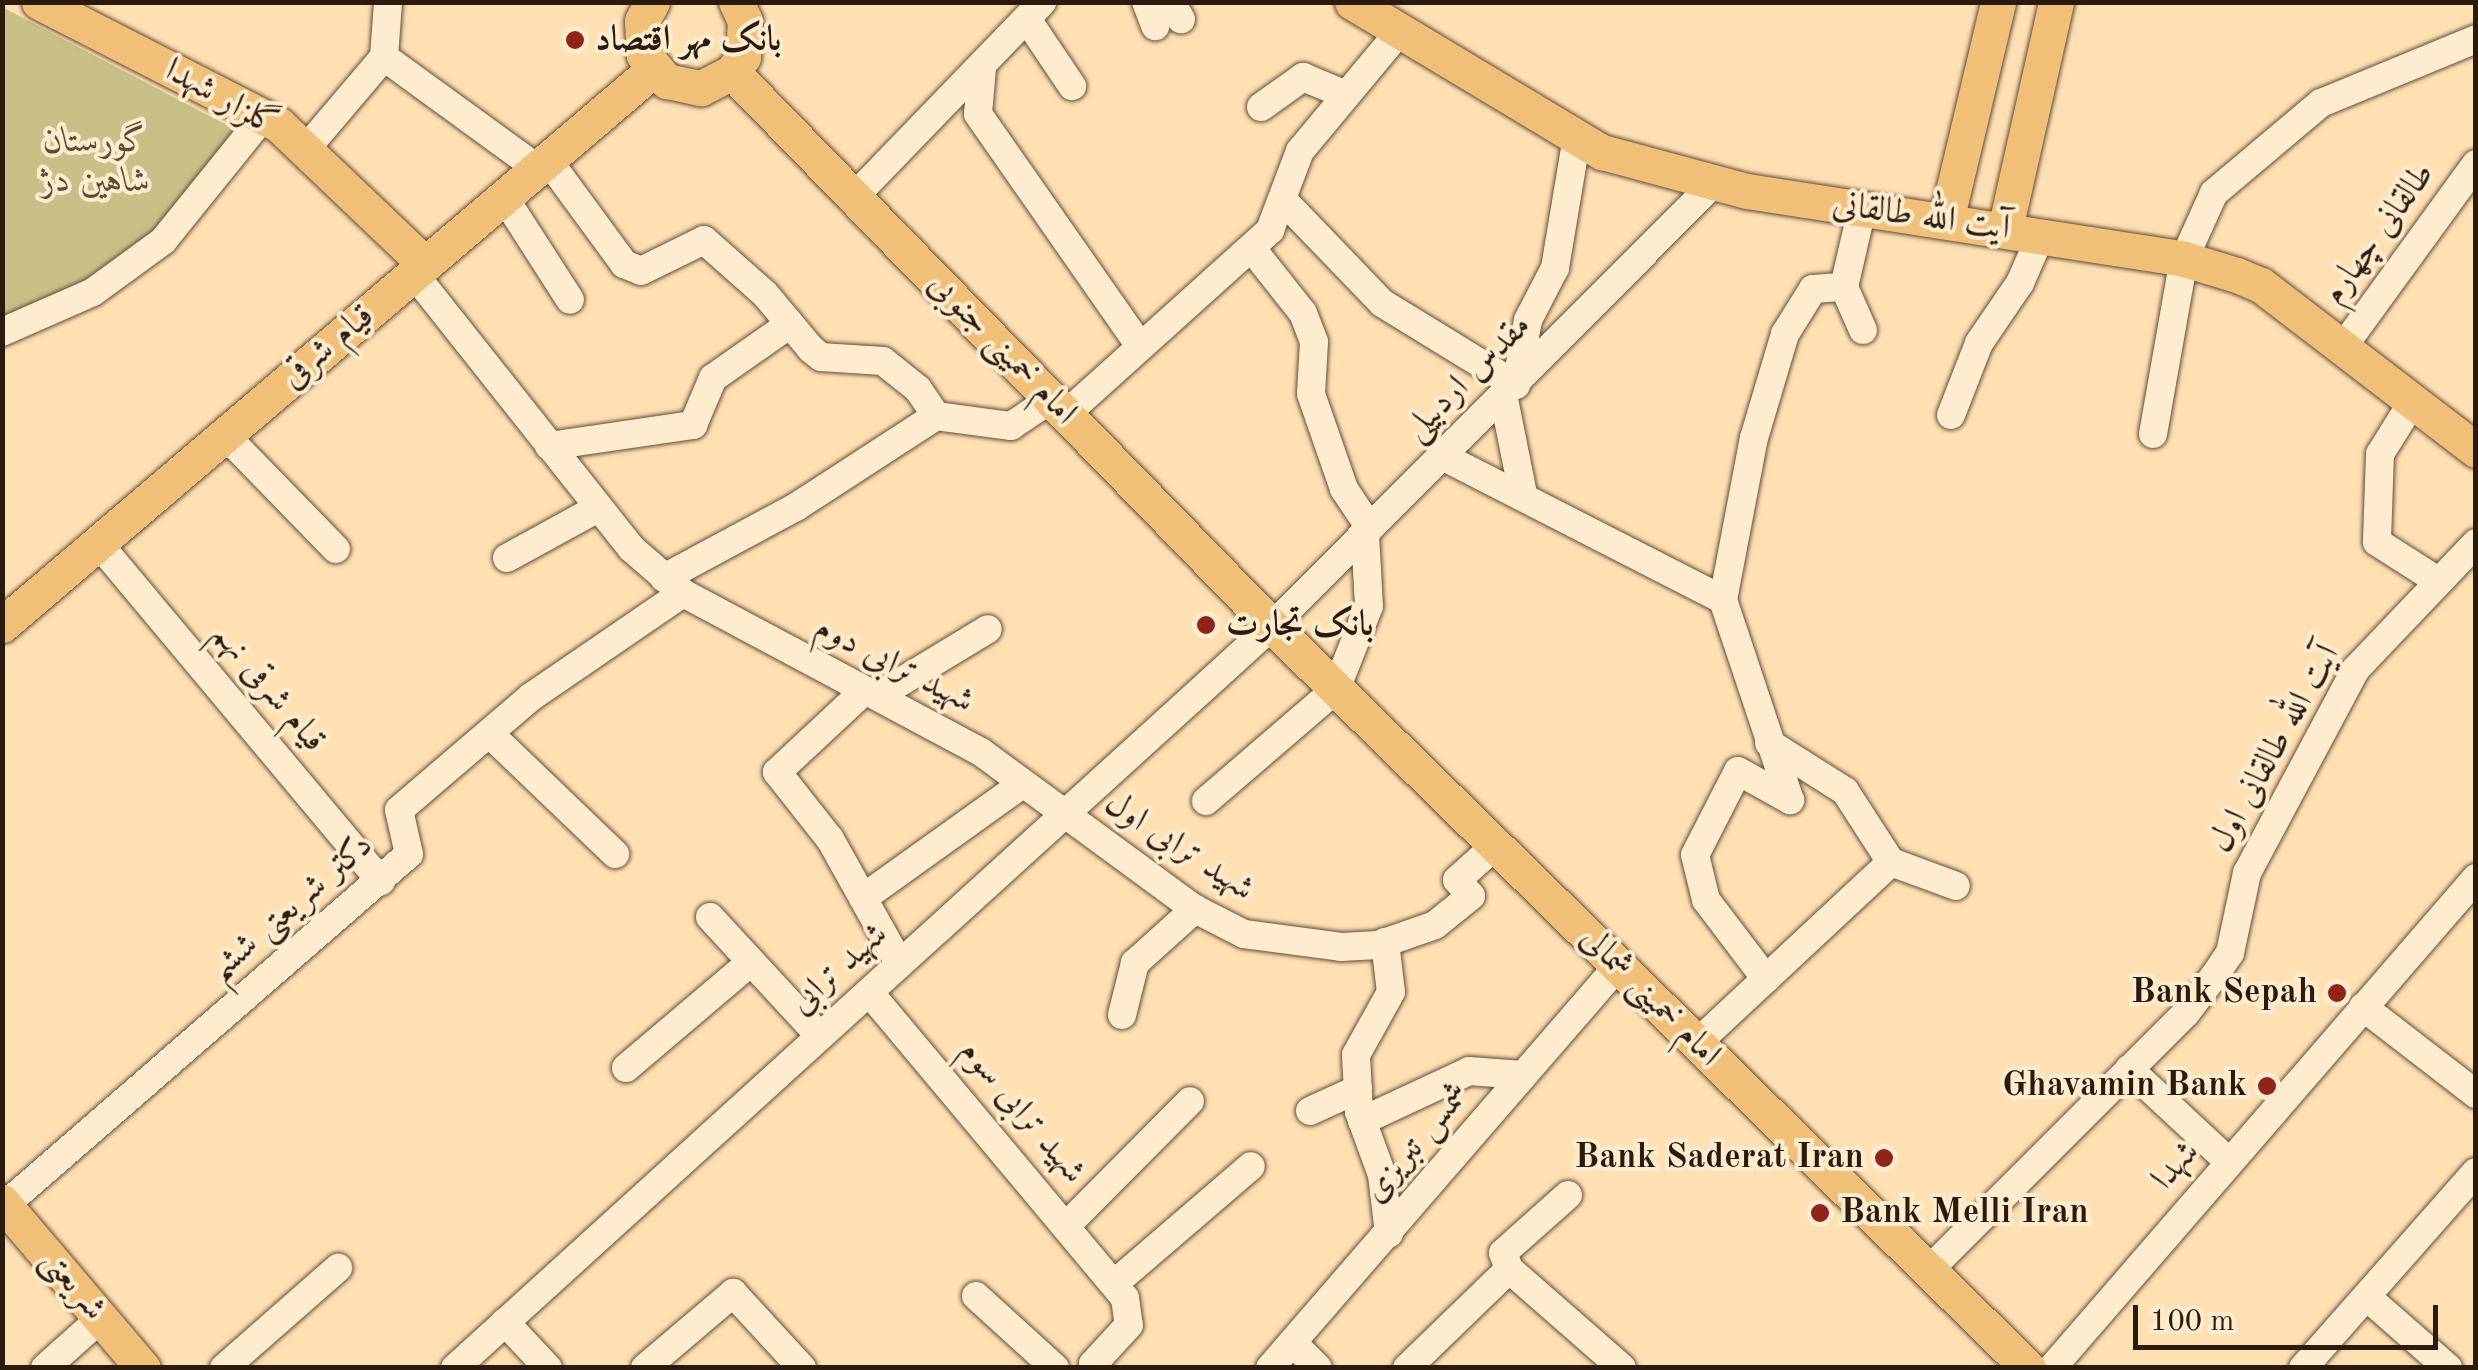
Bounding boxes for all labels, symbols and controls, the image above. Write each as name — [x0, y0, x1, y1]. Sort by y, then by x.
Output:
place label: بانک مهر اقتصاد — [595, 19, 781, 61]
marker: بانک مهر اقتصاد — [564, 29, 586, 51]
street label: گلزار شهدا — [157, 50, 285, 146]
park label: گورستان شاهین دژ — [41, 121, 151, 203]
street label: طالقانی چهارم — [2313, 155, 2445, 313]
street label: آیت الله طالقانی — [1830, 184, 2012, 250]
street label: امام خمینی جنوبی — [919, 264, 1085, 434]
street label: قیام شرقی — [273, 296, 383, 398]
street label: مقدس اردبیلی — [1396, 306, 1540, 450]
place label: بانک تجارت — [1226, 604, 1374, 646]
street label: شهید ترابی دوم — [807, 607, 981, 723]
marker: بانک تجارت — [1195, 614, 1217, 636]
street label: قیام شرقی نهم — [202, 615, 334, 761]
street label: آیت الله طالقانی اول — [2201, 638, 2349, 860]
street label: شهید ترابی اول — [1096, 783, 1262, 911]
street label: دکتر شریعتی ششم — [200, 825, 382, 991]
street label: شهید ترابی — [781, 914, 897, 1024]
street label: امام خمینی شمالی — [1571, 918, 1729, 1076]
place label: Bank Sepah — [2131, 972, 2317, 1014]
marker: Bank Sepah — [2326, 982, 2348, 1004]
street label: شهید ترابی سوم — [950, 1031, 1094, 1193]
place label: Ghavamin Bank — [2002, 1065, 2247, 1107]
street label: شمس تبریزی — [1355, 1074, 1479, 1212]
marker: Ghavamin Bank — [2256, 1075, 2278, 1097]
street label: شهدا — [2143, 1133, 2209, 1199]
place label: Bank Saderat Iran — [1574, 1137, 1864, 1179]
marker: Bank Saderat Iran — [1873, 1147, 1895, 1169]
place label: Bank Melli Iran — [1840, 1192, 2089, 1234]
marker: Bank Melli Iran — [1809, 1202, 1831, 1224]
street label: شریعتی — [31, 1241, 115, 1329]
scale bar — [2138, 1285, 2443, 1347]
text: 100 m — [2150, 1307, 2234, 1337]

